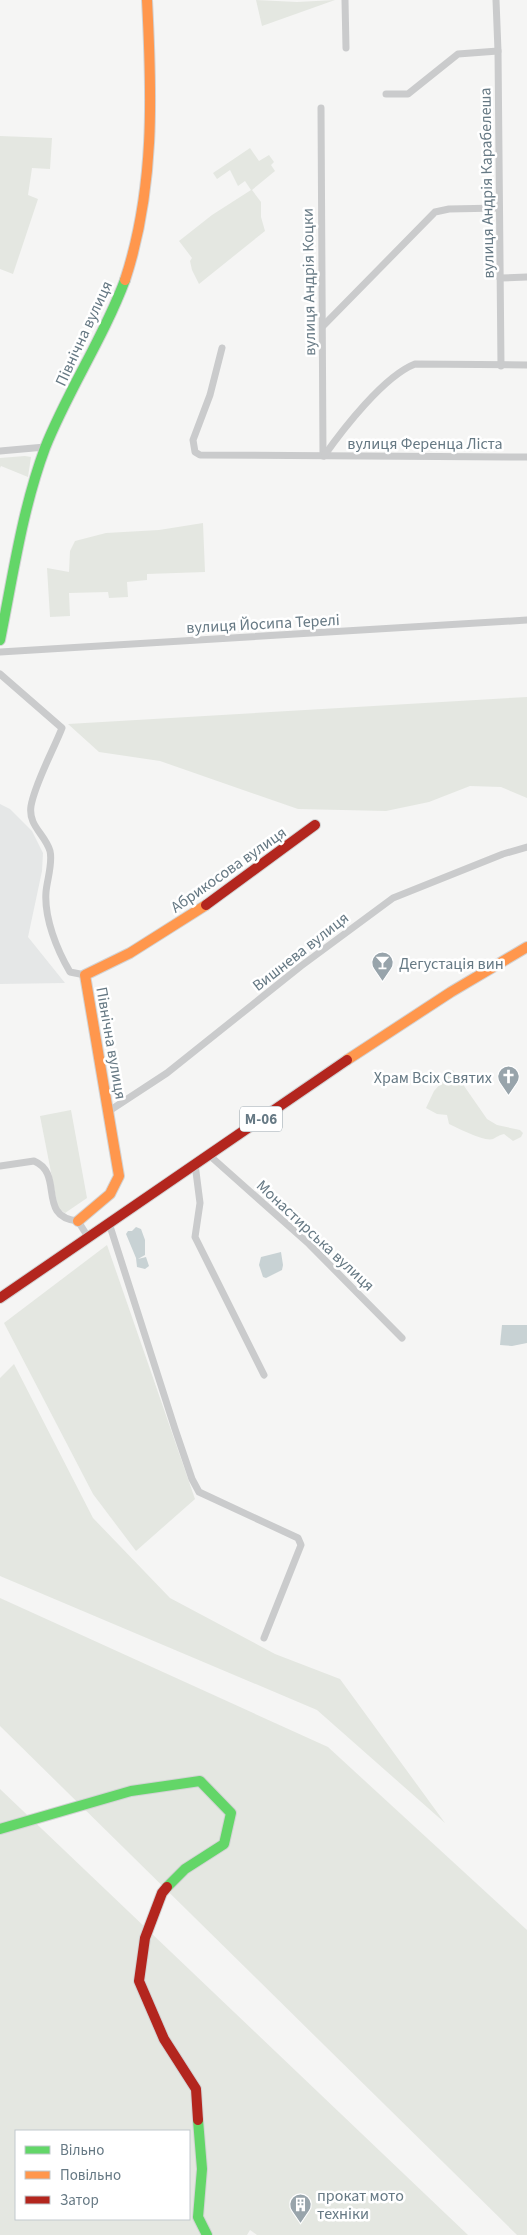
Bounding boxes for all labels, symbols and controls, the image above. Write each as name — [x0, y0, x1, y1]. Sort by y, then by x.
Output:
street label: вулиця Андрія Карабелеша — [474, 87, 500, 279]
street label: вулиця Андрія Коцки — [297, 208, 321, 356]
street label: Північна вулиця — [50, 277, 118, 390]
street label: вулиця Ференца Ліста — [347, 433, 503, 455]
street label: вулиця Йосипа Терелі — [186, 609, 340, 639]
street label: Абрикосова вулиця — [166, 822, 291, 918]
street label: Вишнева вулиця — [248, 907, 353, 996]
bar icon: Дегустація вин — [371, 951, 395, 982]
place label: Дегустація вин — [399, 953, 504, 975]
street label: Північна вулиця — [90, 985, 132, 1101]
church icon: Храм Всіх Святих — [496, 1065, 520, 1096]
place label: Храм Всіх Святих — [374, 1067, 492, 1089]
road number: М-06 — [240, 1106, 282, 1132]
street label: Монастирська вулиця — [251, 1175, 379, 1296]
legend — [15, 2130, 190, 2220]
text: Вільно — [60, 2140, 104, 2161]
text: Повільно — [60, 2165, 121, 2186]
place label: прокат мото техніки — [317, 2185, 404, 2225]
text: Затор — [60, 2190, 99, 2211]
building icon: прокат мото техніки — [289, 2192, 313, 2223]

